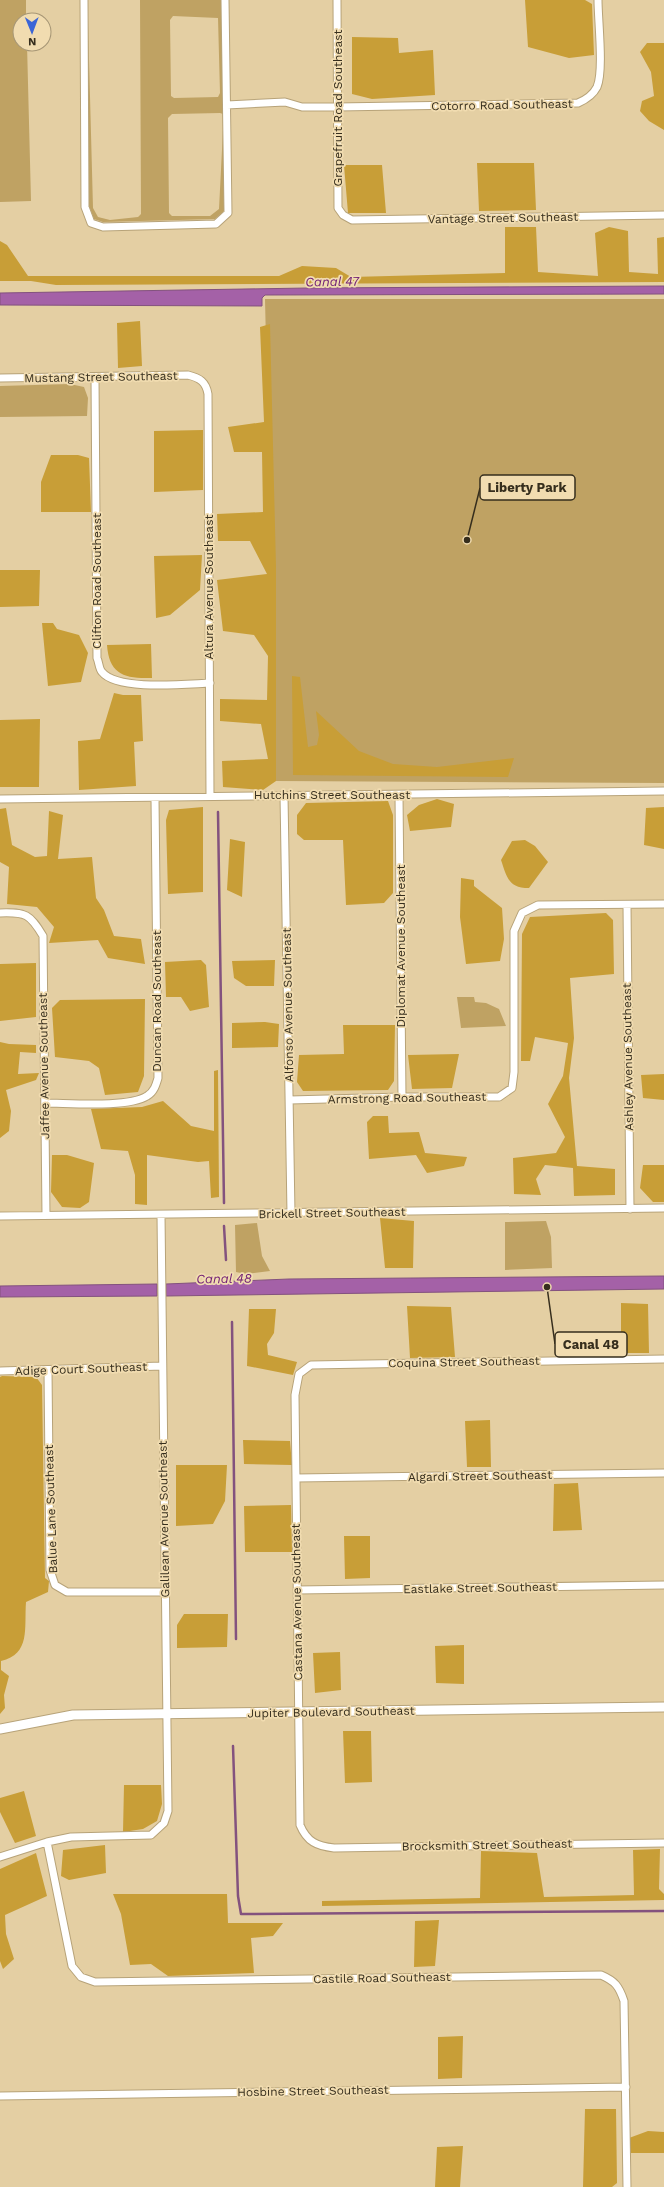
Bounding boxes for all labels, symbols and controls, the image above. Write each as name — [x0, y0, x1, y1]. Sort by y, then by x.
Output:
north arrow — [12, 12, 52, 52]
street label: Grapefruit Road Southeast — [331, 29, 345, 187]
text: N — [28, 35, 36, 48]
street label: Cotorro Road Southeast — [431, 97, 573, 113]
street label: Vantage Street Southeast — [428, 210, 578, 226]
water label: Canal 47 — [305, 274, 360, 289]
street label: Mustang Street Southeast — [24, 369, 178, 385]
callout: Liberty Park — [480, 475, 575, 500]
text: Liberty Park — [487, 480, 567, 495]
street label: Clifton Road Southeast — [90, 513, 104, 649]
street label: Altura Avenue Southeast — [202, 515, 216, 660]
street label: Hutchins Street Southeast — [254, 788, 410, 802]
street label: Diplomat Avenue Southeast — [394, 864, 408, 1028]
street label: Alfonso Avenue Southeast — [280, 928, 296, 1082]
street label: Duncan Road Southeast — [150, 930, 164, 1072]
street label: Ashley Avenue Southeast — [620, 983, 636, 1131]
street label: Jaffee Avenue Southeast — [36, 993, 52, 1139]
street label: Armstrong Road Southeast — [328, 1090, 486, 1106]
street label: Brickell Street Southeast — [258, 1205, 406, 1221]
water label: Canal 48 — [196, 1271, 252, 1286]
callout: Canal 48 — [555, 1332, 627, 1357]
text: Canal 48 — [563, 1337, 619, 1352]
street label: Coquina Street Southeast — [388, 1354, 540, 1370]
street label: Adige Court Southeast — [15, 1360, 147, 1378]
street label: Galilean Avenue Southeast — [156, 1440, 172, 1598]
street label: Balue Lane Southeast — [42, 1444, 60, 1574]
street label: Algardi Street Southeast — [408, 1468, 552, 1484]
street label: Castana Avenue Southeast — [289, 1523, 305, 1681]
street label: Eastlake Street Southeast — [403, 1580, 557, 1596]
street label: Jupiter Boulevard Southeast — [247, 1704, 415, 1720]
street label: Brocksmith Street Southeast — [402, 1837, 572, 1853]
street label: Castile Road Southeast — [313, 1970, 451, 1986]
street label: Hosbine Street Southeast — [237, 2083, 389, 2099]

